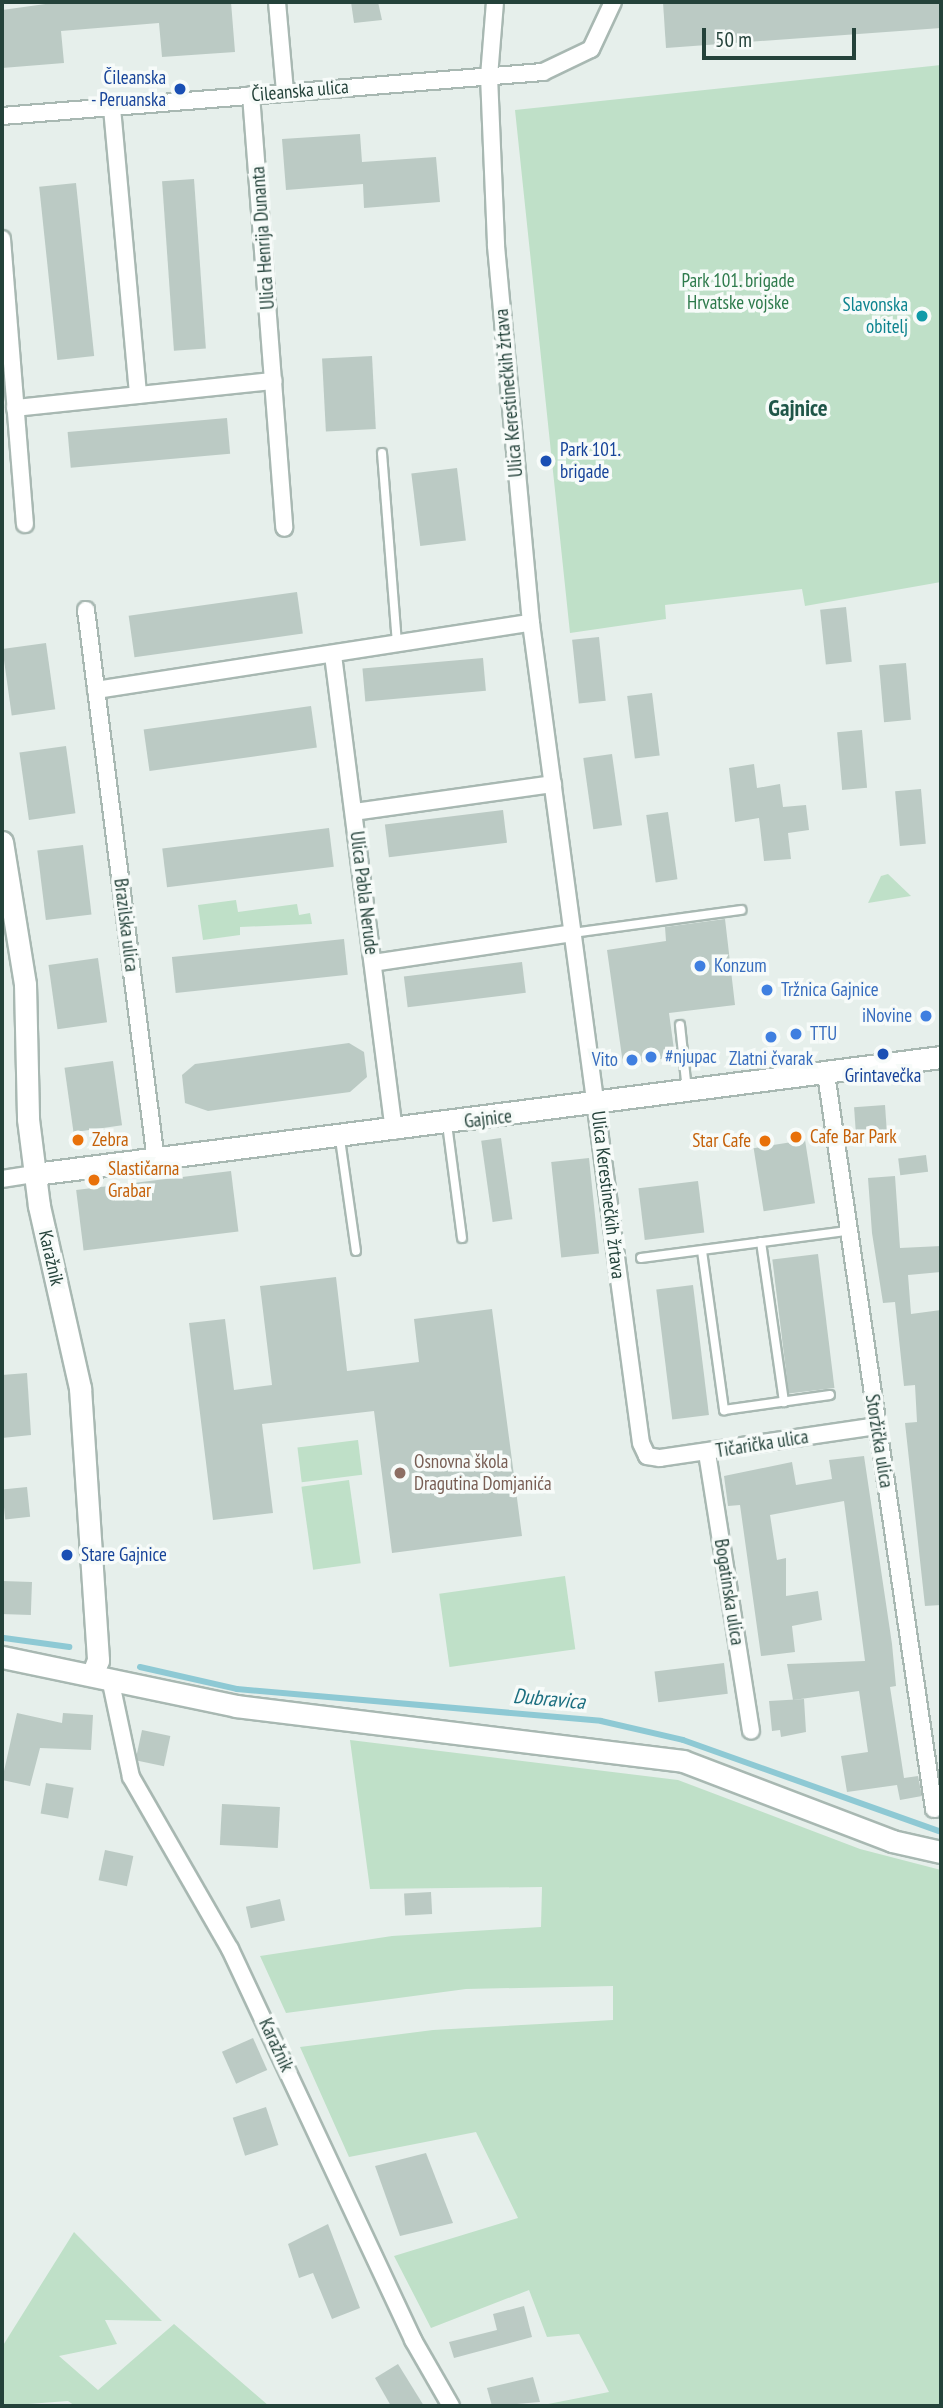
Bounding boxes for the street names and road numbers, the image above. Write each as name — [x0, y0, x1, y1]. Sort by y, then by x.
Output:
street label: Čileanska ulica — [250, 75, 350, 107]
street label: Ulica Henrija Dunanta — [247, 166, 279, 310]
street label: Ulica Kerestinečkih žrtava — [490, 308, 528, 478]
street label: Ulica Pabla Nerude — [345, 830, 383, 956]
street label: Brazilska ulica — [109, 877, 143, 973]
street label: Gajnice — [463, 1105, 513, 1133]
street label: Ulica Kerestinečkih žrtava — [586, 1110, 630, 1280]
street label: Karažnik — [34, 1228, 68, 1288]
street label: Storžička ulica — [860, 1393, 898, 1489]
street label: Tičarička ulica — [714, 1425, 810, 1463]
street label: Bogatinska ulica — [709, 1537, 749, 1647]
street label: Karažnik — [254, 2015, 298, 2075]

